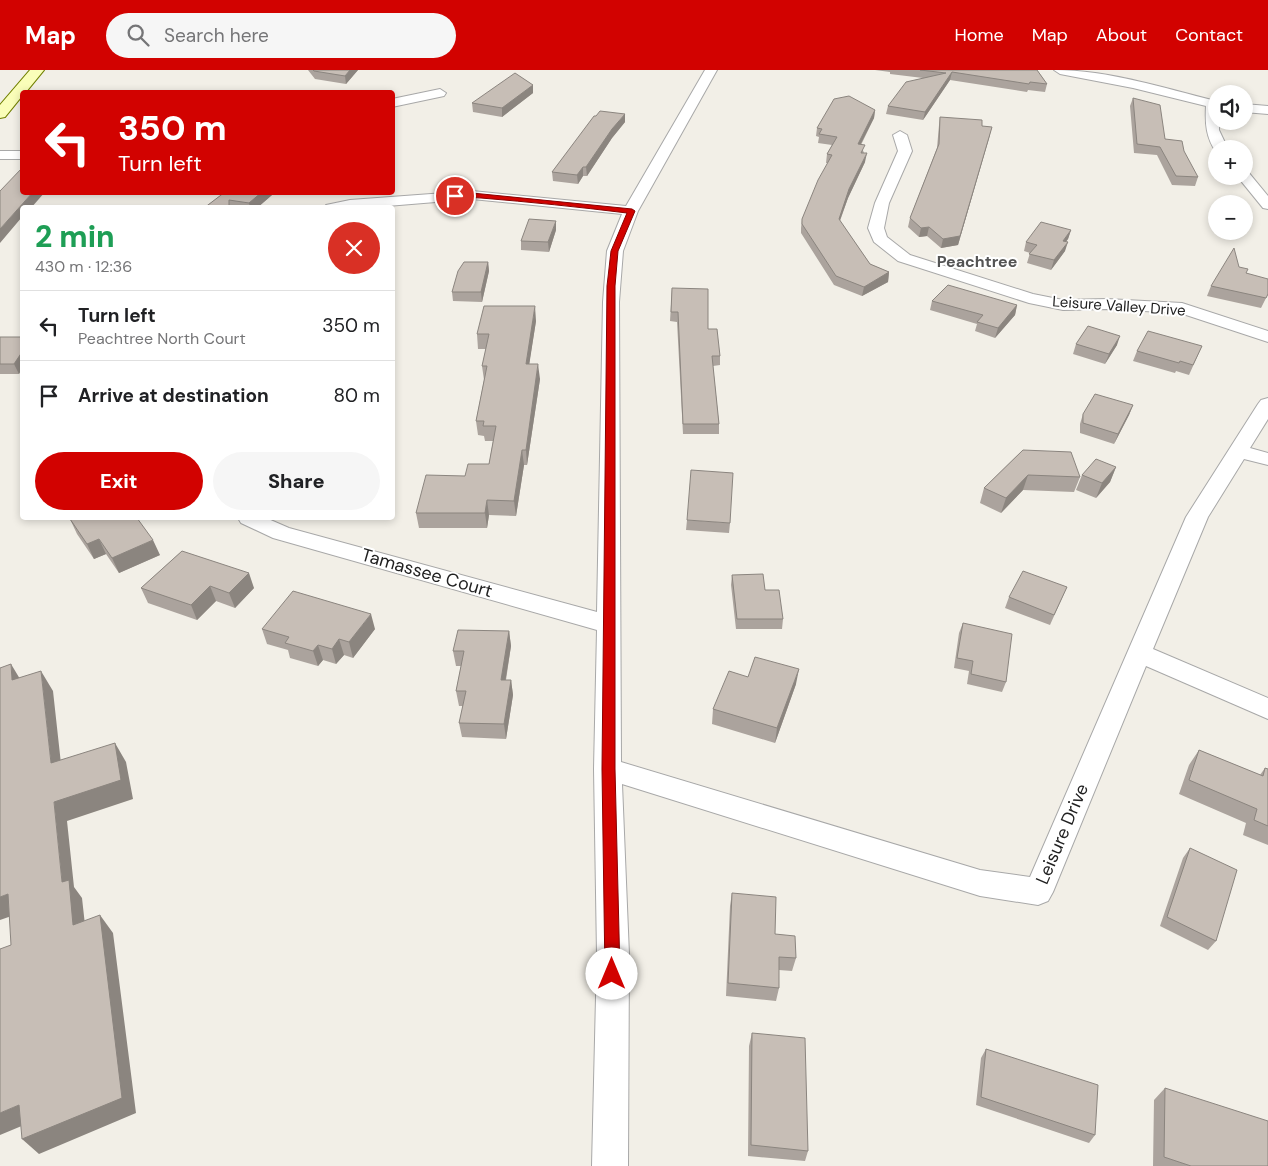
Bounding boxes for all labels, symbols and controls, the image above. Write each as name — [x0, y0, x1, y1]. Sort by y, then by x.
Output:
search box — [106, 13, 456, 58]
text: Map — [25, 20, 76, 51]
icon: search — [124, 21, 152, 49]
text: Search here — [164, 23, 269, 48]
text: Home — [954, 23, 1004, 47]
text: Map — [1032, 23, 1068, 47]
text: About — [1096, 23, 1147, 47]
text: Contact — [1175, 23, 1243, 47]
map controls — [1208, 85, 1253, 240]
button: sound — [1208, 85, 1253, 130]
text: 350 m — [118, 105, 227, 151]
icon: left — [35, 110, 100, 175]
button: + — [1208, 140, 1253, 185]
text: Turn left — [118, 149, 202, 178]
pin — [434, 175, 476, 217]
icon: arrive — [441, 182, 469, 210]
button: − — [1208, 195, 1253, 240]
text: 2 min — [35, 217, 115, 256]
button: close — [328, 222, 380, 274]
district label: Peachtree — [937, 251, 1017, 272]
text: 430 m · 12:36 — [35, 256, 132, 277]
street label: Leisure Valley Drive — [1052, 291, 1186, 321]
text: Turn left — [78, 303, 156, 328]
icon: left — [35, 312, 63, 340]
text: 350 m — [322, 313, 380, 338]
text: Peachtree North Court — [78, 328, 246, 349]
icon: arrive — [35, 382, 63, 410]
text: Arrive at destination — [78, 383, 269, 408]
text: 80 m — [333, 383, 380, 408]
button: Exit — [35, 452, 203, 510]
button: Share — [213, 452, 380, 510]
street label: Tamassee Court — [359, 543, 495, 603]
street label: Leisure Drive — [1030, 780, 1094, 888]
position arrow — [585, 947, 637, 999]

